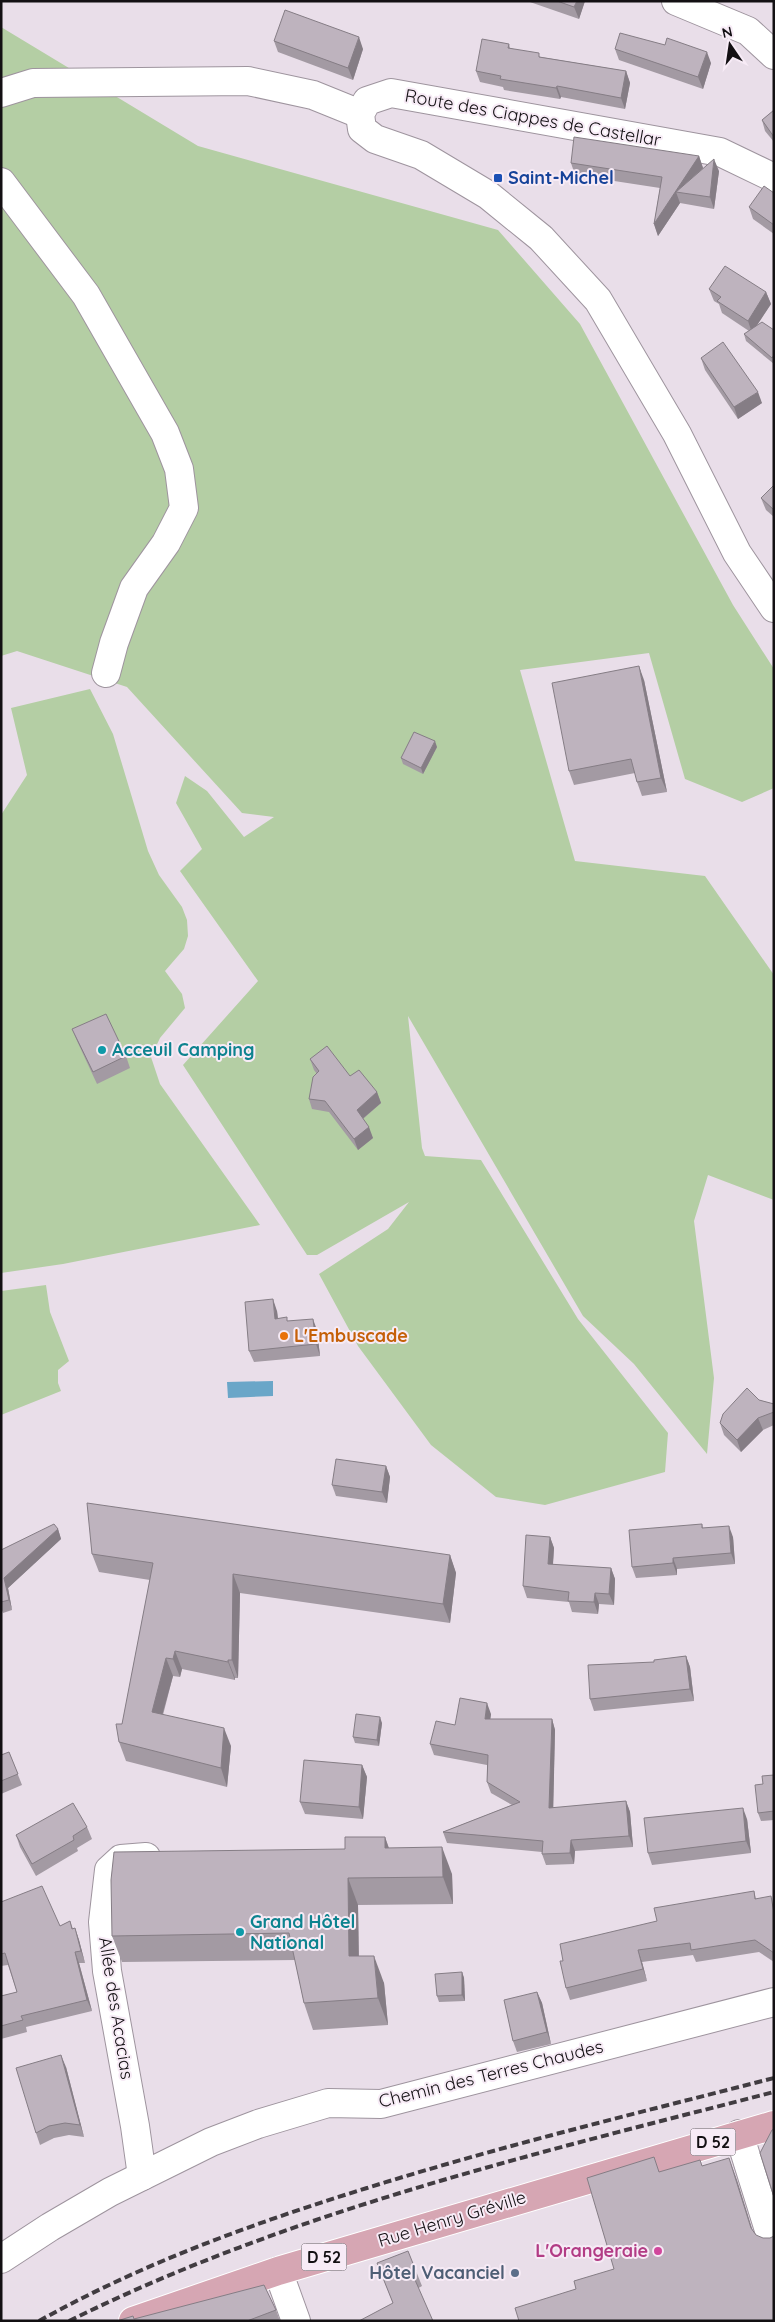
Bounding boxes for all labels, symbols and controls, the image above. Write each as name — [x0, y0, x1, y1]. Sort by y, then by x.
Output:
north arrow — [705, 20, 755, 70]
text: N — [720, 22, 734, 42]
street label: Route des Ciappes de Castellar — [403, 84, 663, 151]
place label: Saint-Michel — [508, 166, 614, 189]
marker: Saint-Michel — [492, 172, 504, 184]
place label: Acceuil Camping — [112, 1038, 255, 1061]
marker: Acceuil Camping — [96, 1044, 108, 1056]
place label: L'Embuscade — [294, 1324, 408, 1347]
marker: L'Embuscade — [278, 1330, 290, 1342]
place label: Grand Hôtel National — [250, 1910, 355, 1954]
marker: Grand Hôtel National — [234, 1926, 246, 1938]
street label: Allée des Acacias — [94, 1935, 139, 2081]
street label: Chemin des Terres Chaudes — [376, 2034, 605, 2113]
road number: D 52 — [690, 2128, 736, 2156]
street label: Rue Henry Gréville — [375, 2185, 529, 2252]
place label: L'Orangeraie — [535, 2239, 648, 2262]
road number: D 52 — [302, 2244, 346, 2270]
marker: L'Orangeraie — [652, 2245, 664, 2257]
place label: Hôtel Vacanciel — [369, 2261, 505, 2284]
marker: Hôtel Vacanciel — [509, 2267, 521, 2279]

